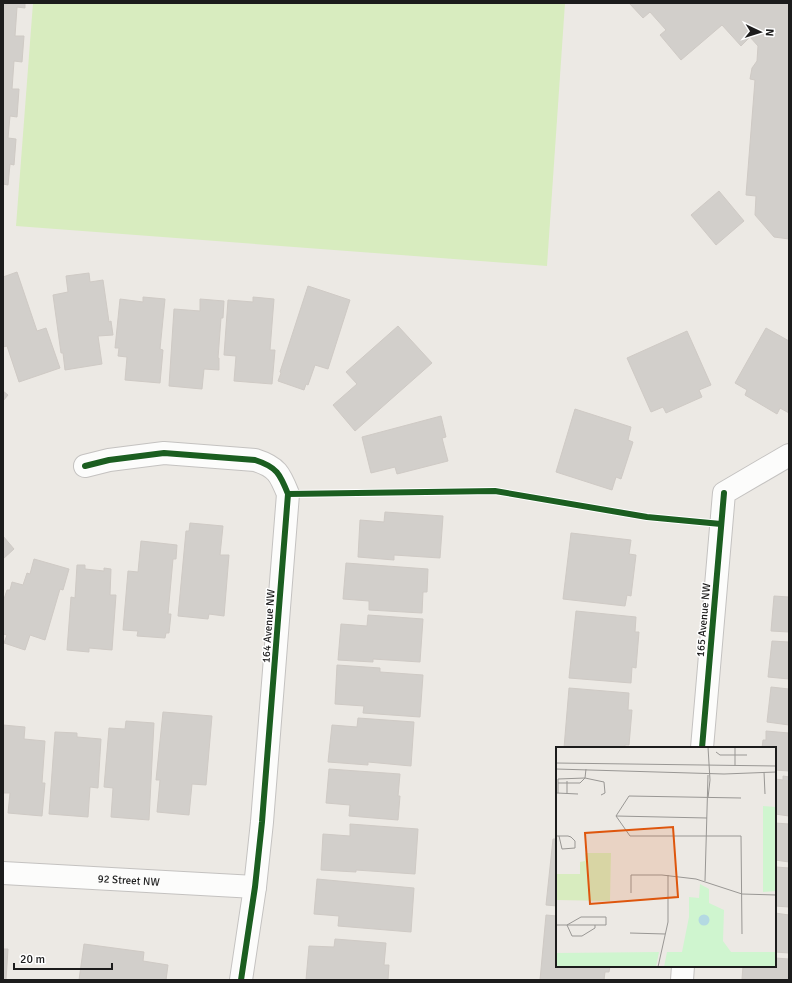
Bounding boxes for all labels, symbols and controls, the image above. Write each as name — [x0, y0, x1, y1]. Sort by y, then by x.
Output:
north arrow — [740, 12, 780, 52]
text: N — [763, 28, 776, 37]
street label: 165 Avenue NW — [694, 582, 713, 657]
street label: 164 Avenue NW — [259, 588, 278, 663]
inset map — [556, 747, 776, 967]
street label: 92 Street NW — [97, 872, 161, 889]
scale bar — [14, 945, 112, 971]
text: 20 m — [20, 952, 45, 967]

